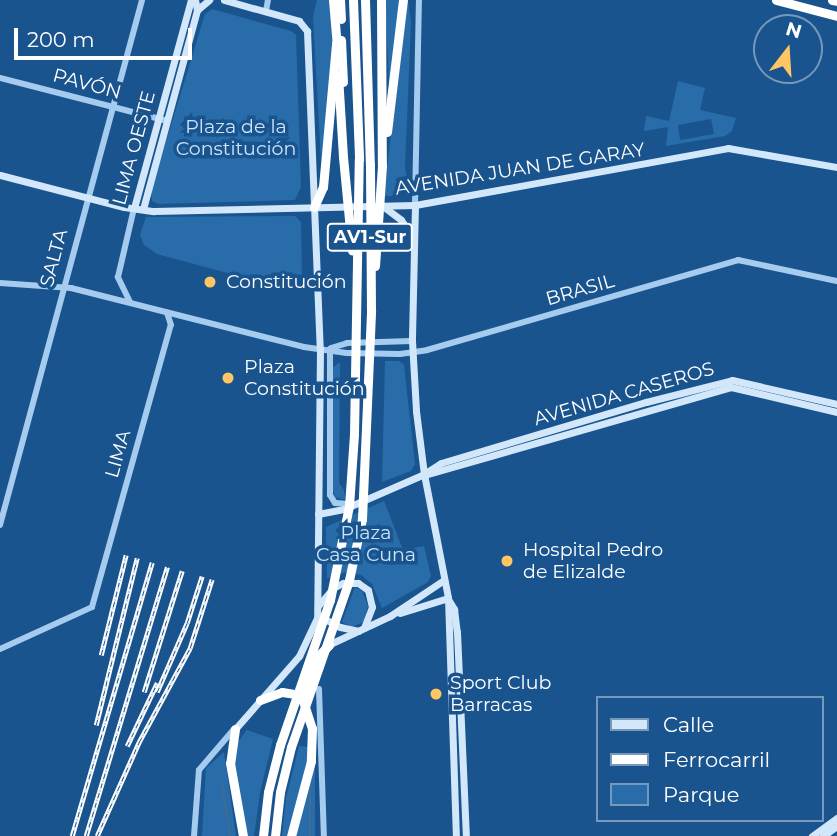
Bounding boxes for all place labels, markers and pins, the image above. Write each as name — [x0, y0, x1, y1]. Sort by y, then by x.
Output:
place label: Constitución — [226, 271, 347, 293]
marker: Constitución — [200, 272, 220, 292]
place label: Plaza Constitución — [244, 356, 365, 400]
marker: Plaza Constitución — [218, 368, 238, 388]
place label: Hospital Pedro de Elizalde — [523, 539, 663, 583]
marker: Hospital Pedro de Elizalde — [497, 551, 517, 571]
place label: Sport Club Barracas — [450, 672, 551, 716]
marker: Sport Club Barracas — [428, 686, 444, 702]

